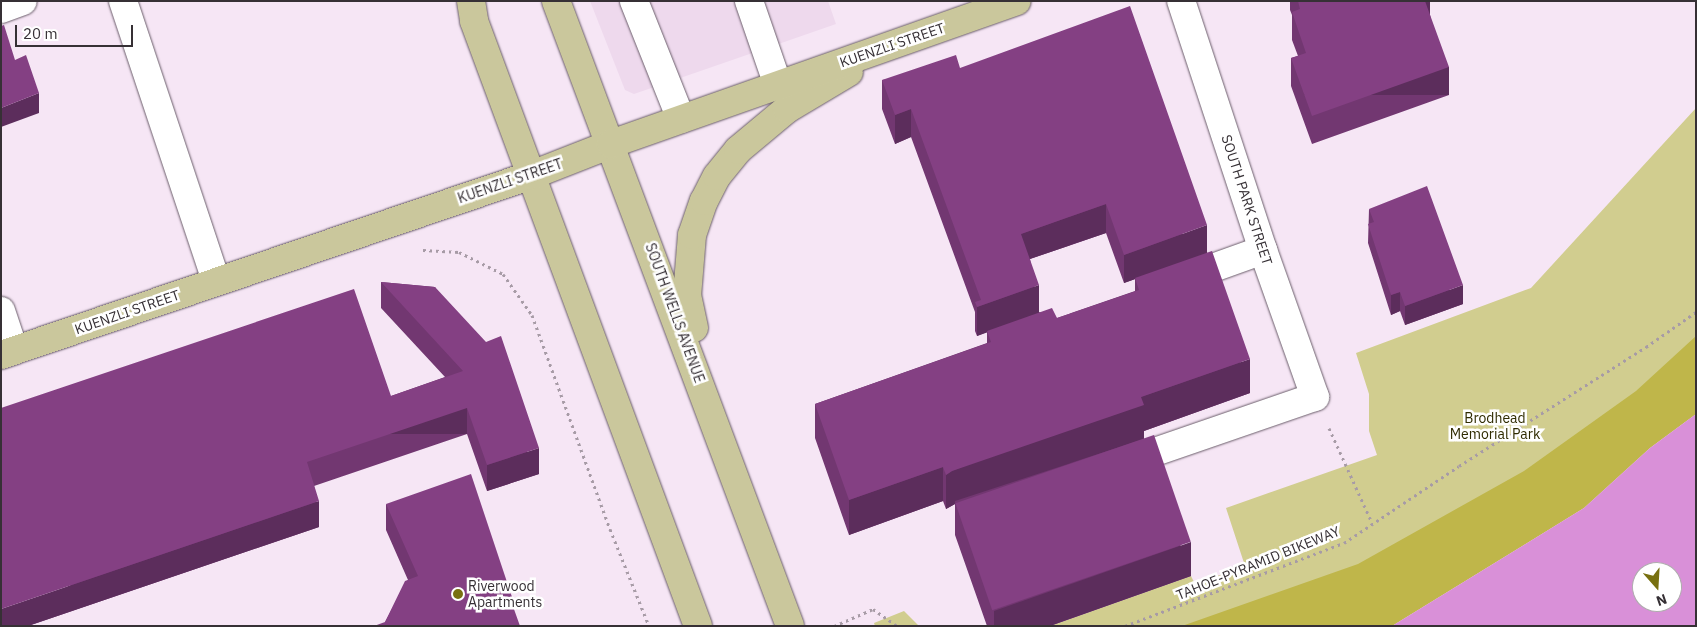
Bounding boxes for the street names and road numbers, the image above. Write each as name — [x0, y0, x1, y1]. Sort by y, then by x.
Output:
street label: KUENZLI STREET — [837, 19, 947, 71]
street label: SOUTH PARK STREET — [1218, 133, 1276, 267]
street label: KUENZLI STREET — [455, 155, 565, 207]
street label: SOUTH WELLS AVENUE — [642, 241, 708, 385]
street label: KUENZLI STREET — [72, 286, 182, 338]
street label: TAHOE-PYRAMID BIKEWAY — [1174, 522, 1342, 604]

